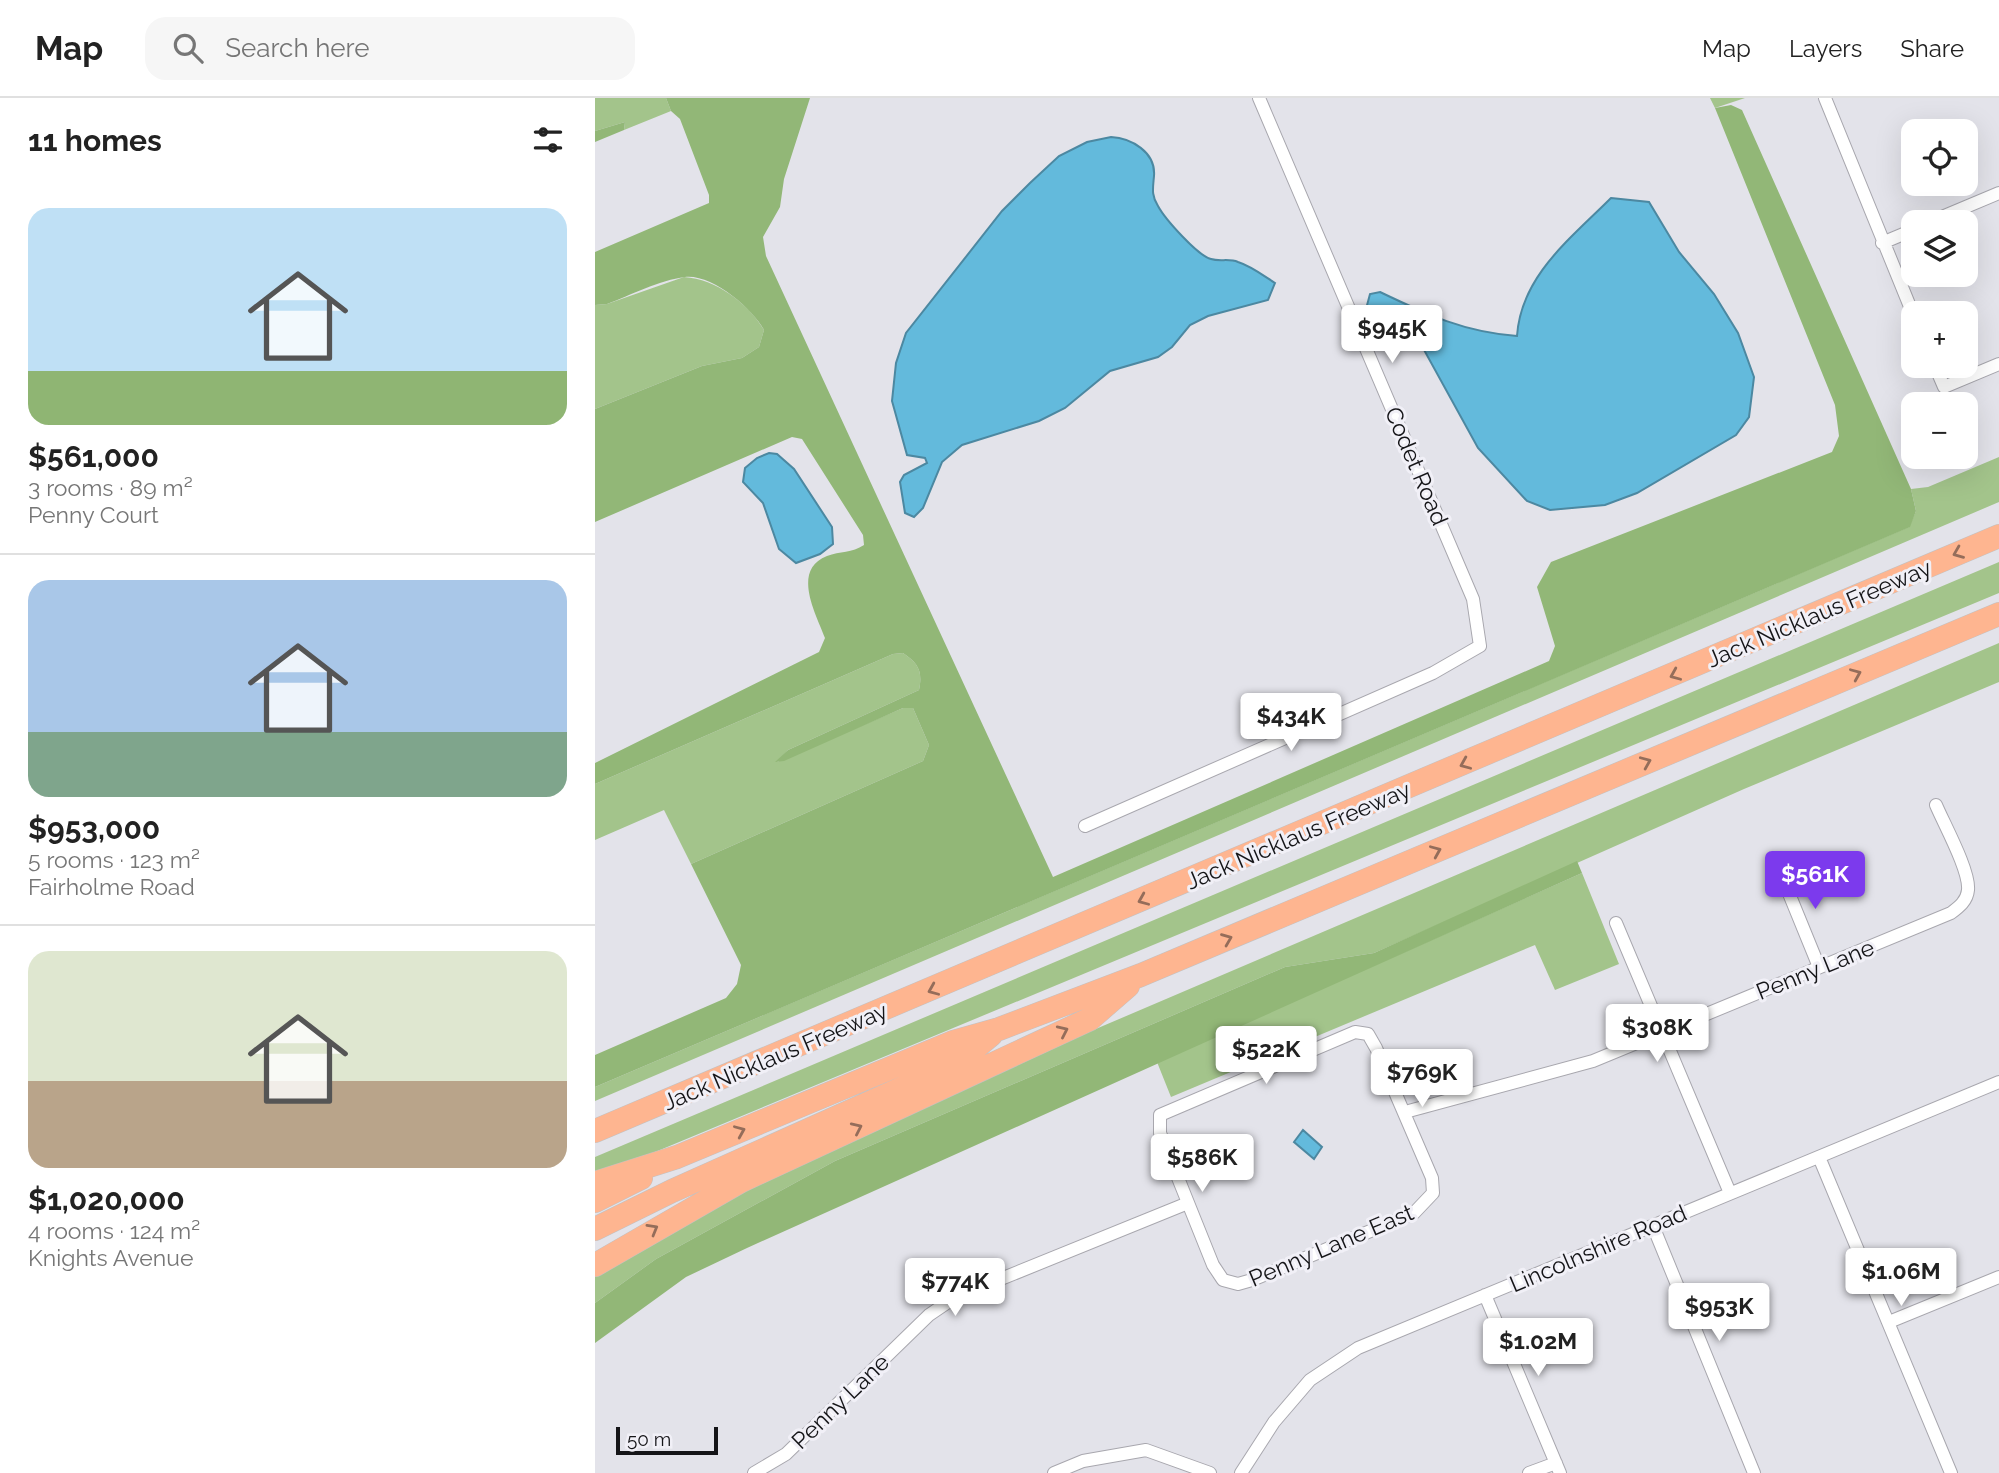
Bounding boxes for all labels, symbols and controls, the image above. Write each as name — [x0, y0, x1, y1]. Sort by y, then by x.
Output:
search box — [145, 17, 635, 80]
text: Map — [35, 29, 103, 68]
icon: search — [169, 29, 207, 67]
text: Search here — [225, 33, 370, 63]
text: Map — [1702, 34, 1751, 63]
text: Layers — [1789, 34, 1862, 63]
text: Share — [1900, 34, 1964, 63]
map controls — [1901, 119, 1978, 469]
button: locate — [1901, 119, 1978, 196]
icon: filters — [529, 121, 567, 159]
text: 11 homes — [28, 123, 162, 158]
button: layers — [1901, 210, 1978, 287]
icon: home — [235, 253, 361, 379]
button: + — [1901, 301, 1978, 378]
pin: $945K — [1343, 306, 1441, 365]
text: $945K — [1357, 314, 1427, 341]
button: − — [1901, 392, 1978, 469]
street label: Codet Road — [1380, 403, 1454, 529]
text: $561,000 — [28, 439, 159, 474]
text: 3 rooms · 89 m² — [28, 474, 193, 501]
text: Penny Court — [28, 501, 159, 528]
one-way arrow — [1953, 545, 1965, 559]
street label: Jack Nicklaus Freeway — [1703, 553, 1935, 673]
icon: home — [235, 625, 361, 751]
one-way arrow — [1669, 667, 1681, 681]
one-way arrow — [1849, 669, 1861, 683]
pin: $434K — [1242, 694, 1340, 753]
text: $434K — [1256, 702, 1326, 729]
one-way arrow — [1460, 756, 1472, 770]
one-way arrow — [1639, 757, 1651, 771]
street label: Jack Nicklaus Freeway — [1182, 775, 1414, 895]
text: $953,000 — [28, 811, 160, 846]
text: 5 rooms · 123 m² — [28, 846, 200, 873]
one-way arrow — [1430, 846, 1442, 860]
pin: $561K — [1766, 852, 1864, 911]
text: $561K — [1781, 860, 1849, 887]
text: Fairholme Road — [28, 873, 195, 900]
one-way arrow — [1137, 892, 1150, 906]
street label: Penny Lane — [1752, 933, 1878, 1005]
one-way arrow — [1220, 934, 1232, 948]
one-way arrow — [928, 981, 940, 995]
icon: home — [235, 996, 361, 1122]
street label: Jack Nicklaus Freeway — [659, 996, 891, 1116]
pin: $308K — [1608, 1004, 1706, 1064]
text: $308K — [1622, 1013, 1692, 1040]
one-way arrow — [1056, 1026, 1068, 1040]
pin: $522K — [1217, 1026, 1315, 1086]
text: $522K — [1232, 1035, 1300, 1062]
pin: $769K — [1373, 1049, 1471, 1109]
text: $769K — [1387, 1058, 1457, 1085]
one-way arrow — [850, 1122, 862, 1136]
one-way arrow — [733, 1125, 745, 1139]
pin: $586K — [1153, 1134, 1251, 1194]
text: $586K — [1167, 1143, 1237, 1170]
text: $1,020,000 — [28, 1182, 185, 1217]
street label: Penny Lane East — [1245, 1198, 1417, 1292]
street label: Lincolnshire Road — [1506, 1199, 1690, 1297]
text: 4 rooms · 124 m² — [28, 1217, 200, 1244]
one-way arrow — [646, 1224, 659, 1237]
text: Knights Avenue — [28, 1244, 193, 1271]
pin: $1.06M — [1844, 1248, 1958, 1308]
text: $1.06M — [1861, 1257, 1941, 1284]
pin: $774K — [906, 1258, 1004, 1318]
text: $774K — [921, 1267, 989, 1294]
pin: $953K — [1670, 1284, 1768, 1343]
text: $953K — [1684, 1292, 1754, 1319]
pin: $1.02M — [1481, 1318, 1595, 1378]
text: $1.02M — [1499, 1327, 1577, 1354]
street label: Penny Lane — [786, 1348, 894, 1454]
scale bar — [616, 1424, 717, 1456]
text: 50 m — [627, 1428, 671, 1450]

